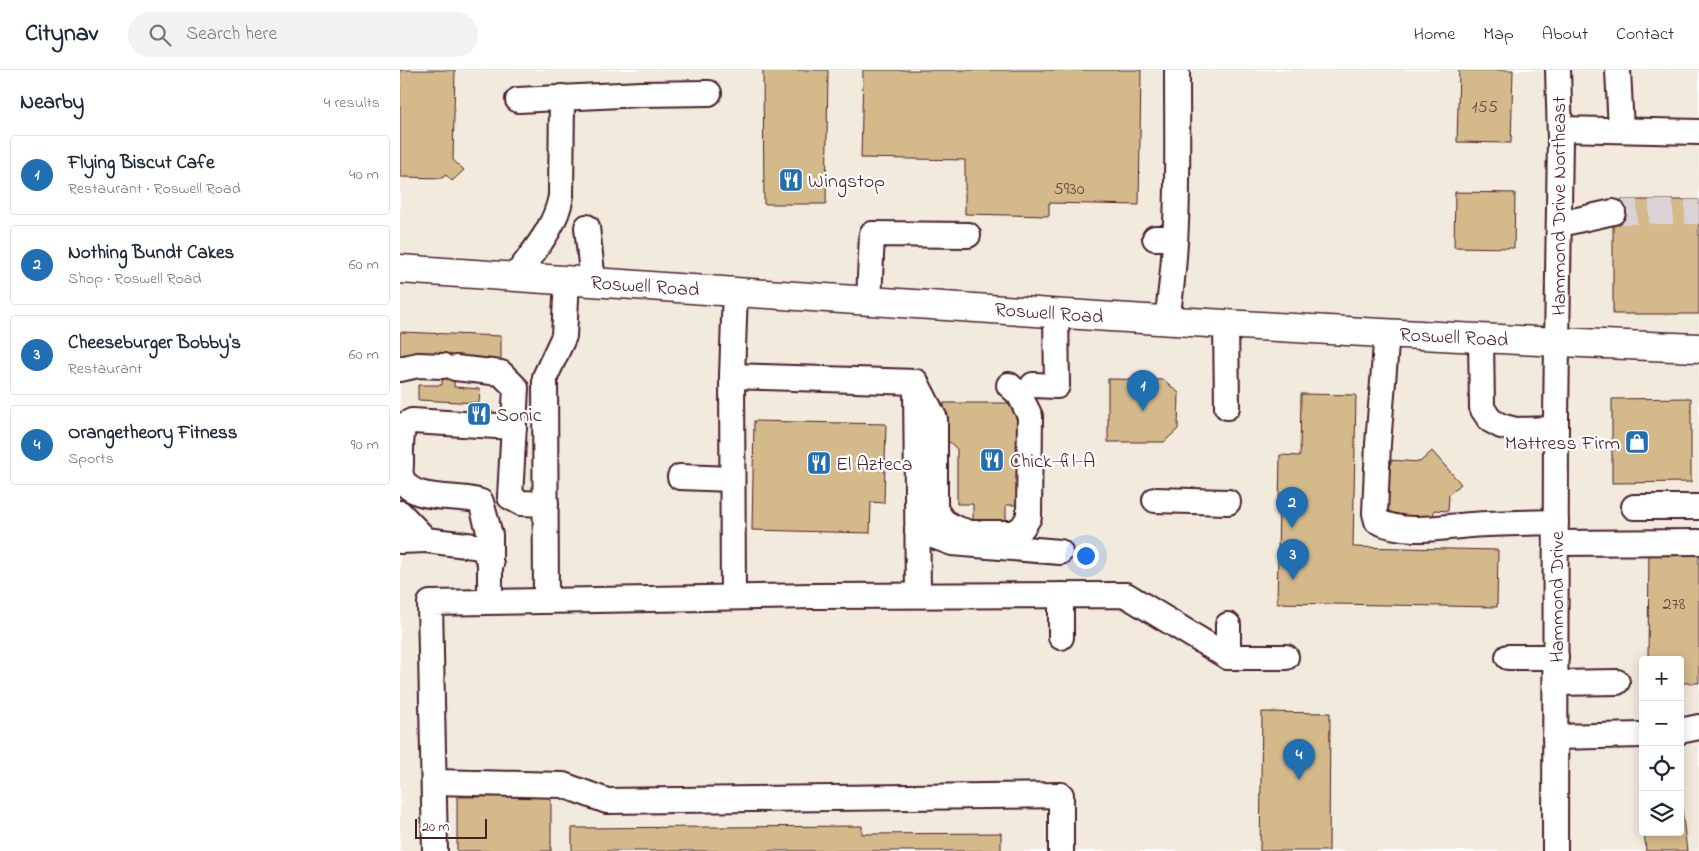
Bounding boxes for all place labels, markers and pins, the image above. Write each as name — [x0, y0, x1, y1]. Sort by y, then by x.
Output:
restaurant icon: Wingstop — [778, 167, 804, 193]
place label: Wingstop — [808, 168, 885, 198]
pin: 1 — [1127, 370, 1159, 411]
restaurant icon: Sonic — [466, 401, 492, 427]
place label: Sonic — [496, 402, 542, 431]
shop icon: Mattress Firm — [1624, 429, 1650, 455]
place label: Mattress Firm — [1505, 430, 1620, 459]
restaurant icon: Chick-fil-A — [979, 447, 1005, 473]
place label: Chick-fil-A — [1010, 448, 1095, 477]
restaurant icon: El Azteca — [806, 450, 832, 476]
place label: El Azteca — [836, 451, 913, 480]
pin: 2 — [1276, 487, 1308, 528]
pin: 3 — [1277, 539, 1309, 580]
pin: 4 — [1283, 739, 1315, 780]

